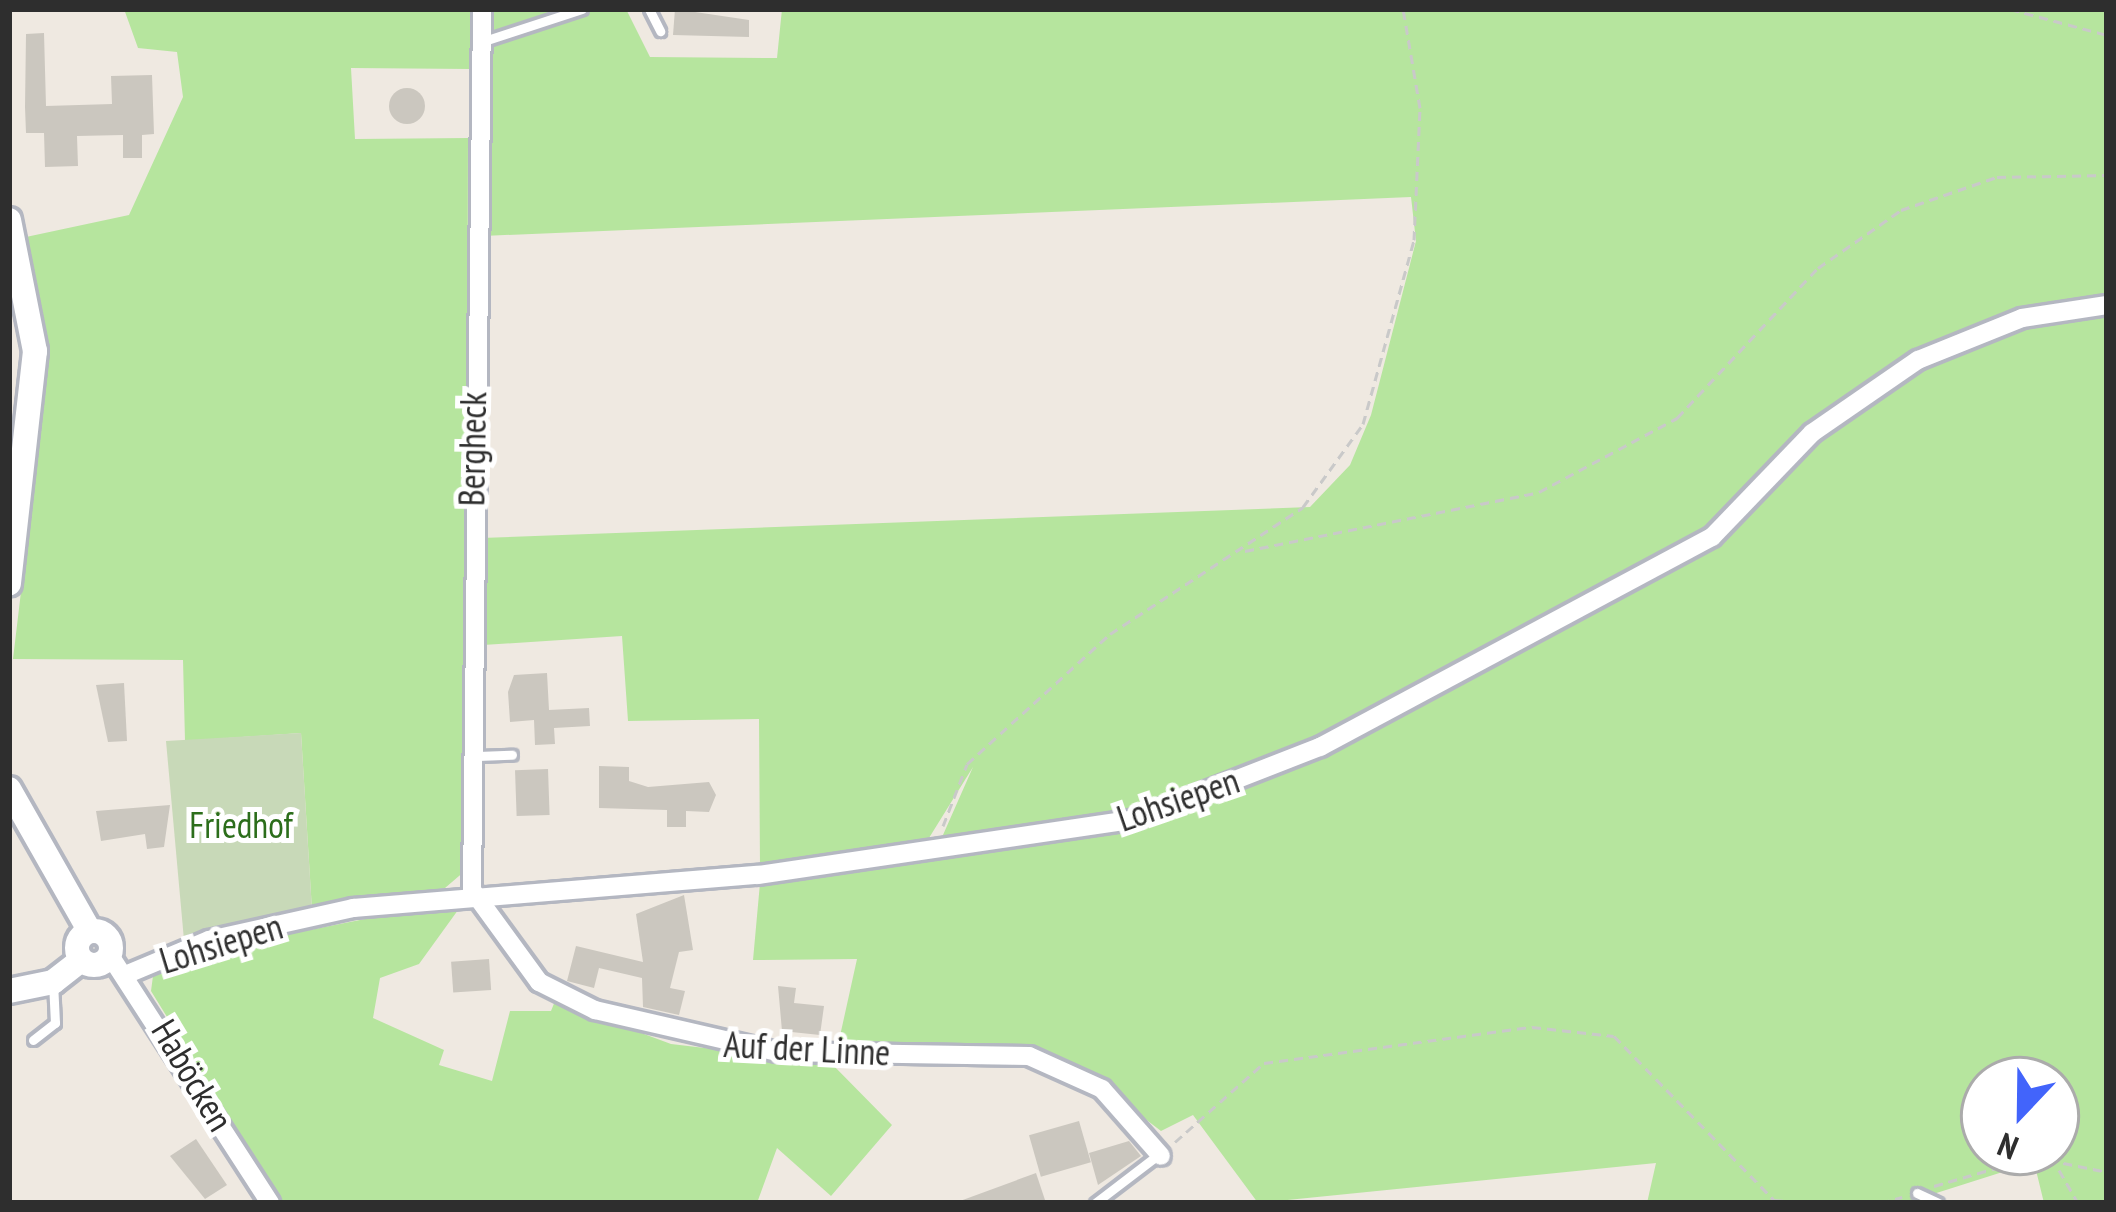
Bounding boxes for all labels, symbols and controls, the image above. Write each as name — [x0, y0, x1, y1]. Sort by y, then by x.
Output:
street label: Bergheck — [449, 391, 495, 507]
street label: Lohsiepen — [1111, 758, 1245, 840]
park label: Friedhof — [189, 803, 293, 847]
street label: Lohsiepen — [154, 904, 288, 982]
street label: Haböcken — [143, 1012, 243, 1138]
street label: Auf der Linne — [723, 1022, 891, 1074]
north arrow — [1960, 1056, 2080, 1176]
text: N — [1991, 1124, 2024, 1170]

